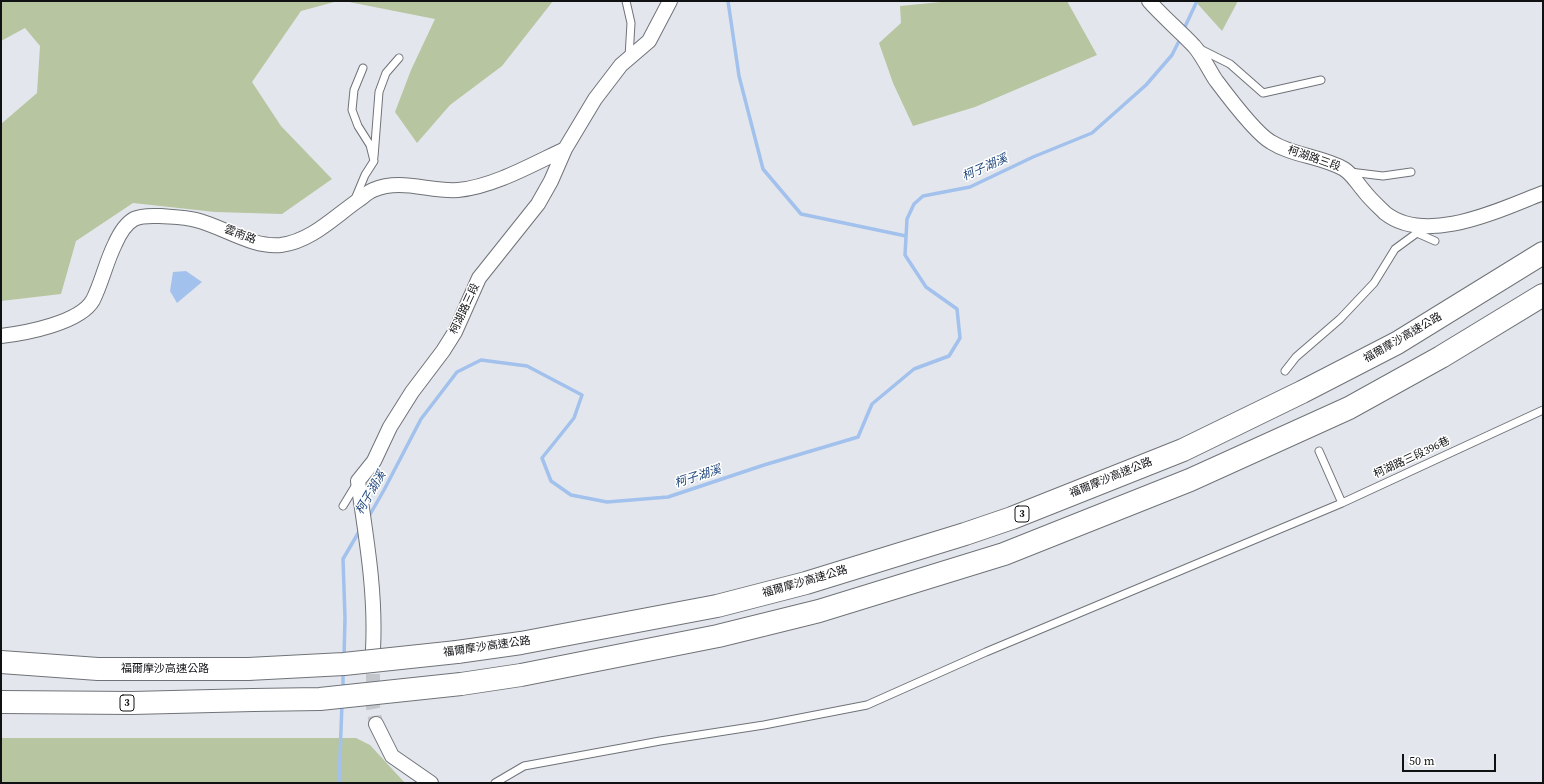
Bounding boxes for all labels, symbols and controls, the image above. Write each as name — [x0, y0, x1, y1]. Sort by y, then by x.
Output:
street label: 柯湖路三段 — [1286, 144, 1342, 174]
water label: 柯子湖溪 — [960, 152, 1010, 184]
street label: 雲南路 — [222, 223, 258, 247]
street label: 柯湖路三段 — [447, 281, 483, 337]
street label: 福爾摩沙高速公路 — [1362, 310, 1444, 366]
street label: 柯湖路三段396巷 — [1372, 435, 1452, 481]
street label: 福爾摩沙高速公路 — [1068, 455, 1154, 501]
water label: 柯子湖溪 — [673, 463, 723, 491]
water label: 柯子湖溪 — [353, 469, 389, 517]
road number: 3 — [1015, 506, 1029, 522]
street label: 福爾摩沙高速公路 — [761, 564, 849, 600]
street label: 福爾摩沙高速公路 — [443, 634, 531, 660]
street label: 福爾摩沙高速公路 — [121, 662, 209, 676]
road number: 3 — [120, 695, 134, 711]
scale bar — [1404, 746, 1498, 772]
text: 50 m — [1409, 753, 1435, 769]

